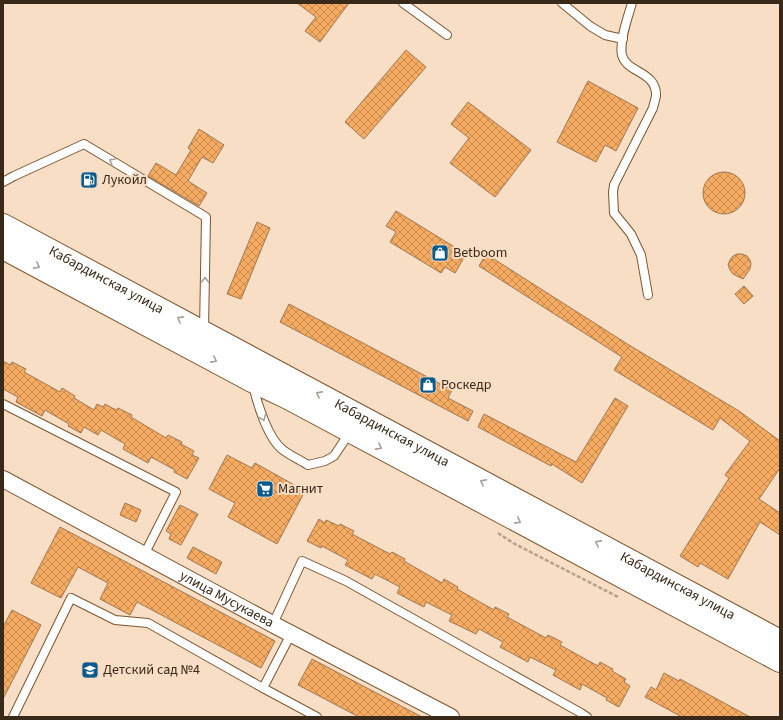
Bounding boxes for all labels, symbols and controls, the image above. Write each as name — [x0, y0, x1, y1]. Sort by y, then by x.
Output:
one-way arrow — [109, 158, 117, 165]
fuel station icon: Лукойл — [79, 170, 99, 190]
place label: Лукойл — [102, 170, 147, 190]
street label: Кабардинская улица — [45, 241, 167, 319]
shop icon: Betboom — [430, 243, 450, 263]
place label: Betboom — [453, 243, 507, 263]
one-way arrow — [33, 262, 41, 269]
one-way arrow — [201, 277, 209, 283]
one-way arrow — [176, 317, 184, 324]
one-way arrow — [210, 356, 217, 363]
shop icon: Роскедр — [418, 375, 438, 395]
place label: Роскедр — [441, 375, 492, 395]
one-way arrow — [316, 391, 323, 399]
street label: Кабардинская улица — [331, 394, 453, 472]
one-way arrow — [258, 413, 266, 421]
one-way arrow — [374, 442, 382, 450]
supermarket icon: Магнит — [255, 479, 275, 499]
place label: Магнит — [278, 479, 324, 499]
one-way arrow — [480, 479, 487, 486]
one-way arrow — [514, 517, 521, 524]
one-way arrow — [594, 540, 602, 548]
street label: Кабардинская улица — [616, 547, 738, 625]
street label: улица Мусукаева — [176, 566, 277, 633]
school or university icon: Детский сад №4 — [80, 660, 100, 680]
place label: Детский сад №4 — [103, 660, 200, 680]

